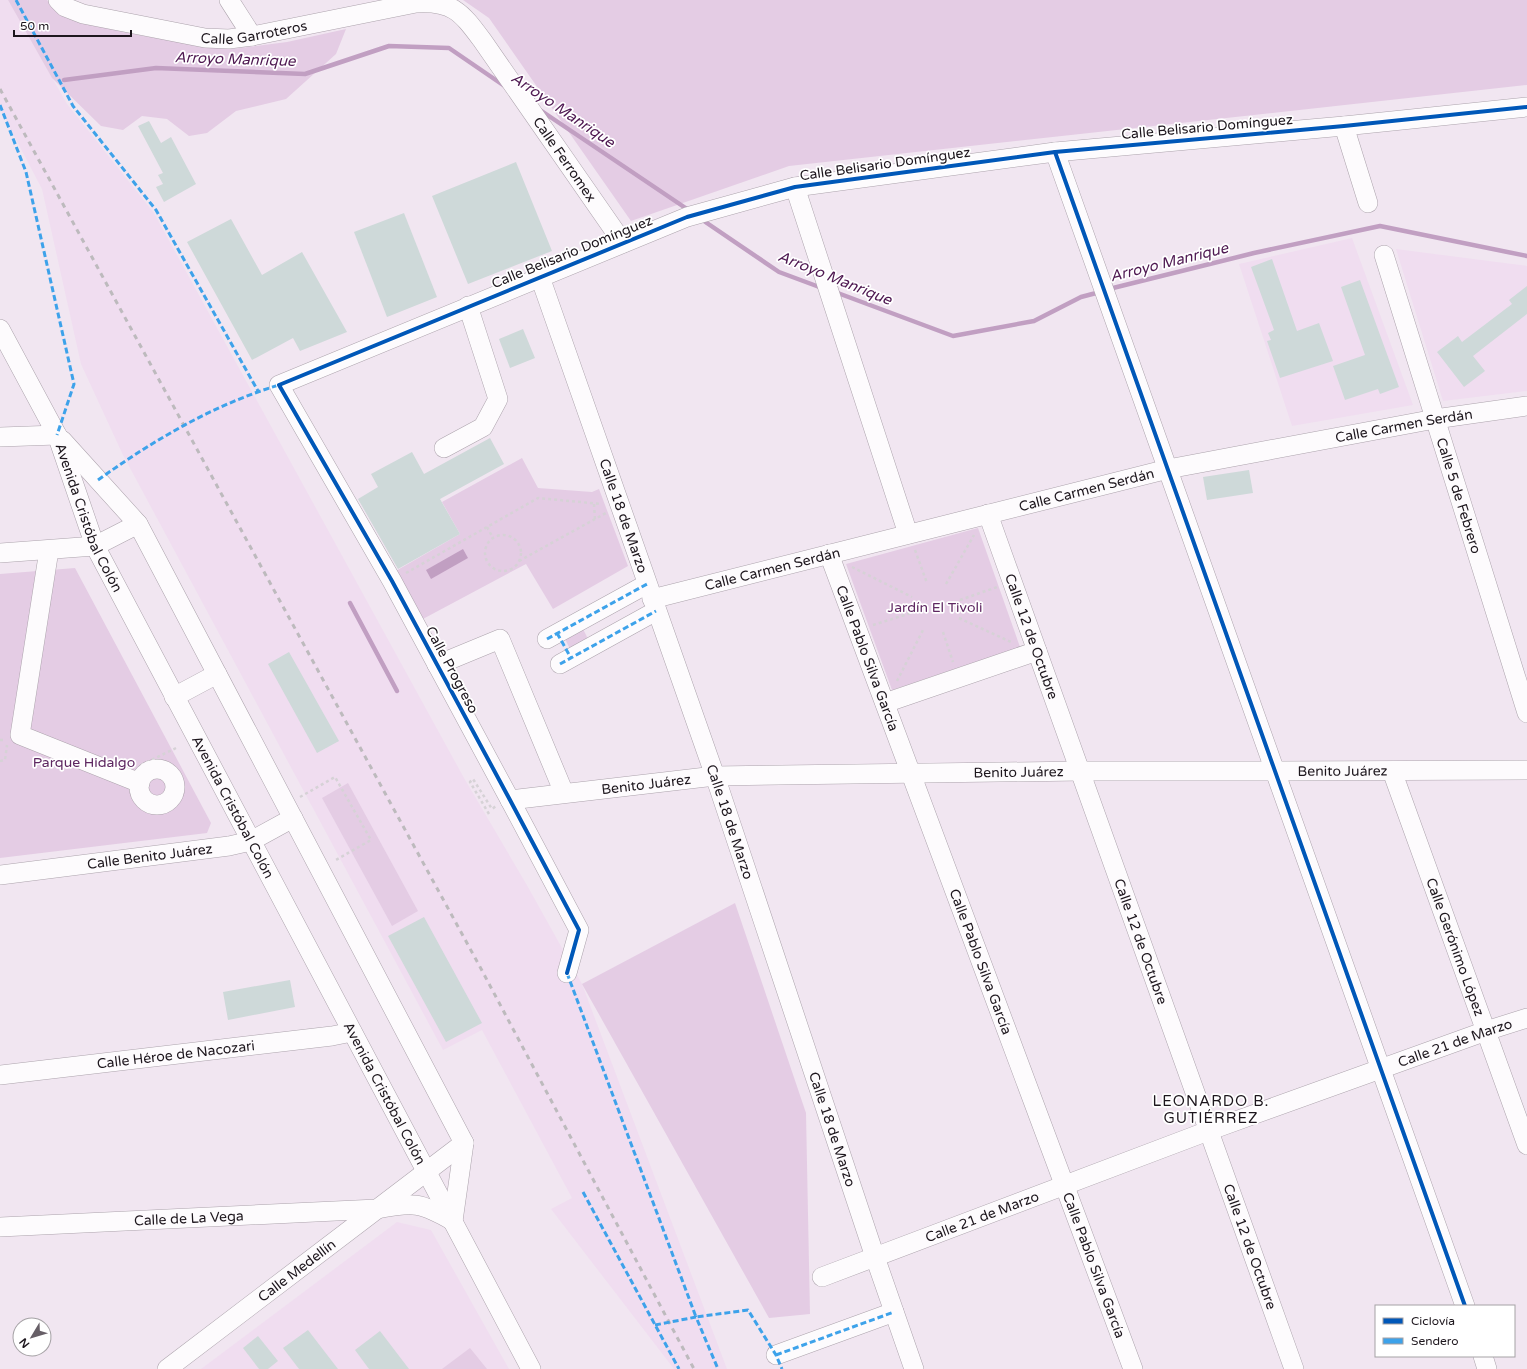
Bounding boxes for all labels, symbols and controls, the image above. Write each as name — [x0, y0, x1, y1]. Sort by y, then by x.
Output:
scale bar — [14, 12, 131, 38]
street label: Calle Garroteros — [200, 17, 309, 48]
text: 50 m — [20, 19, 49, 33]
water label: Arroyo Manrique — [174, 48, 297, 70]
water label: Arroyo Manrique — [508, 69, 619, 152]
street label: Calle Belisario Domínguez — [1121, 111, 1294, 143]
street label: Calle Ferromex — [530, 114, 600, 205]
street label: Calle Belisario Domínguez — [799, 144, 971, 184]
street label: Calle Belisario Domínguez — [489, 212, 655, 292]
water label: Arroyo Manrique — [1108, 238, 1231, 285]
water label: Arroyo Manrique — [776, 247, 896, 310]
street label: Calle Carmen Serdán — [1334, 405, 1474, 446]
street label: Calle 5 de Febrero — [1433, 435, 1485, 556]
street label: Avenida Cristóbal Colón — [52, 441, 126, 595]
street label: Calle 18 de Marzo — [596, 456, 652, 575]
street label: Calle Carmen Serdán — [1017, 464, 1156, 515]
street label: Calle Carmen Serdán — [703, 543, 842, 594]
street label: Calle 12 de Octubre — [1002, 571, 1062, 702]
street label: Calle Pablo Silva García — [833, 583, 903, 733]
park label: Jardín El Tivoli — [888, 599, 982, 616]
street label: Calle Progreso — [422, 624, 482, 716]
street label: Avenida Cristóbal Colón — [189, 733, 278, 881]
park label: Parque Hidalgo — [33, 754, 135, 771]
street label: Calle 18 de Marzo — [703, 762, 757, 881]
street label: Benito Juárez — [1298, 762, 1388, 779]
street label: Benito Juárez — [973, 763, 1064, 781]
street label: Benito Juárez — [600, 770, 692, 798]
street label: Calle Benito Juárez — [86, 840, 213, 872]
street label: Calle Gerónimo López — [1423, 875, 1488, 1018]
street label: Calle 12 de Octubre — [1111, 876, 1171, 1007]
street label: Calle Pablo Silva García — [946, 886, 1016, 1037]
street label: Calle 21 de Marzo — [1395, 1015, 1514, 1071]
street label: Avenida Cristóbal Colón — [340, 1019, 430, 1167]
street label: Calle Héroe de Nacozari — [96, 1037, 256, 1072]
street label: Calle 18 de Marzo — [805, 1070, 860, 1189]
district label: LEONARDO B. GUTIÉRREZ — [1153, 1092, 1269, 1127]
street label: Calle 12 de Octubre — [1220, 1181, 1280, 1312]
street label: Calle 21 de Marzo — [923, 1187, 1041, 1246]
street label: Calle Pablo Silva García — [1059, 1190, 1129, 1340]
street label: Calle de La Vega — [134, 1207, 244, 1229]
street label: Calle Medellín — [254, 1235, 339, 1305]
legend — [1375, 1305, 1515, 1357]
text: Ciclovía — [1411, 1314, 1455, 1328]
north arrow — [12, 1317, 52, 1357]
text: Sendero — [1411, 1334, 1459, 1348]
text: N — [17, 1335, 32, 1350]

